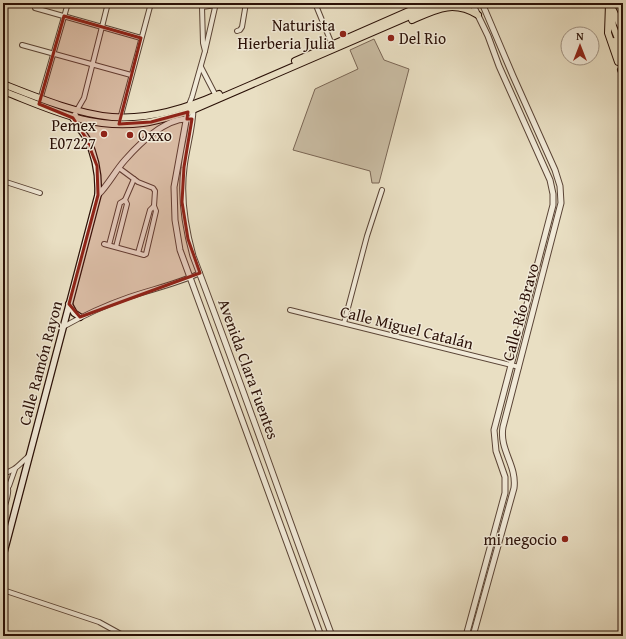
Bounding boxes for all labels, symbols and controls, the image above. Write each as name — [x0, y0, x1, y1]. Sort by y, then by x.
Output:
place label: Naturista Hierberia Julia — [238, 13, 335, 55]
place label: Del Rio — [399, 26, 446, 50]
north arrow — [560, 26, 600, 66]
text: N — [576, 28, 584, 44]
marker: Naturista Hierberia Julia — [338, 29, 348, 39]
marker: Del Rio — [386, 33, 396, 43]
place label: Pemex E07227 — [49, 113, 97, 155]
place label: Oxxo — [138, 123, 172, 147]
marker: Pemex E07227 — [99, 129, 109, 139]
marker: Oxxo — [125, 130, 135, 140]
street label: Calle Río Bravo — [495, 260, 545, 364]
street label: Avenida Clara Fuentes — [212, 295, 286, 443]
street label: Calle Ramón Rayon — [12, 298, 68, 428]
street label: Calle Miguel Catalán — [338, 299, 476, 355]
place label: mi negocio — [484, 527, 557, 551]
marker: mi negocio — [560, 534, 570, 544]

